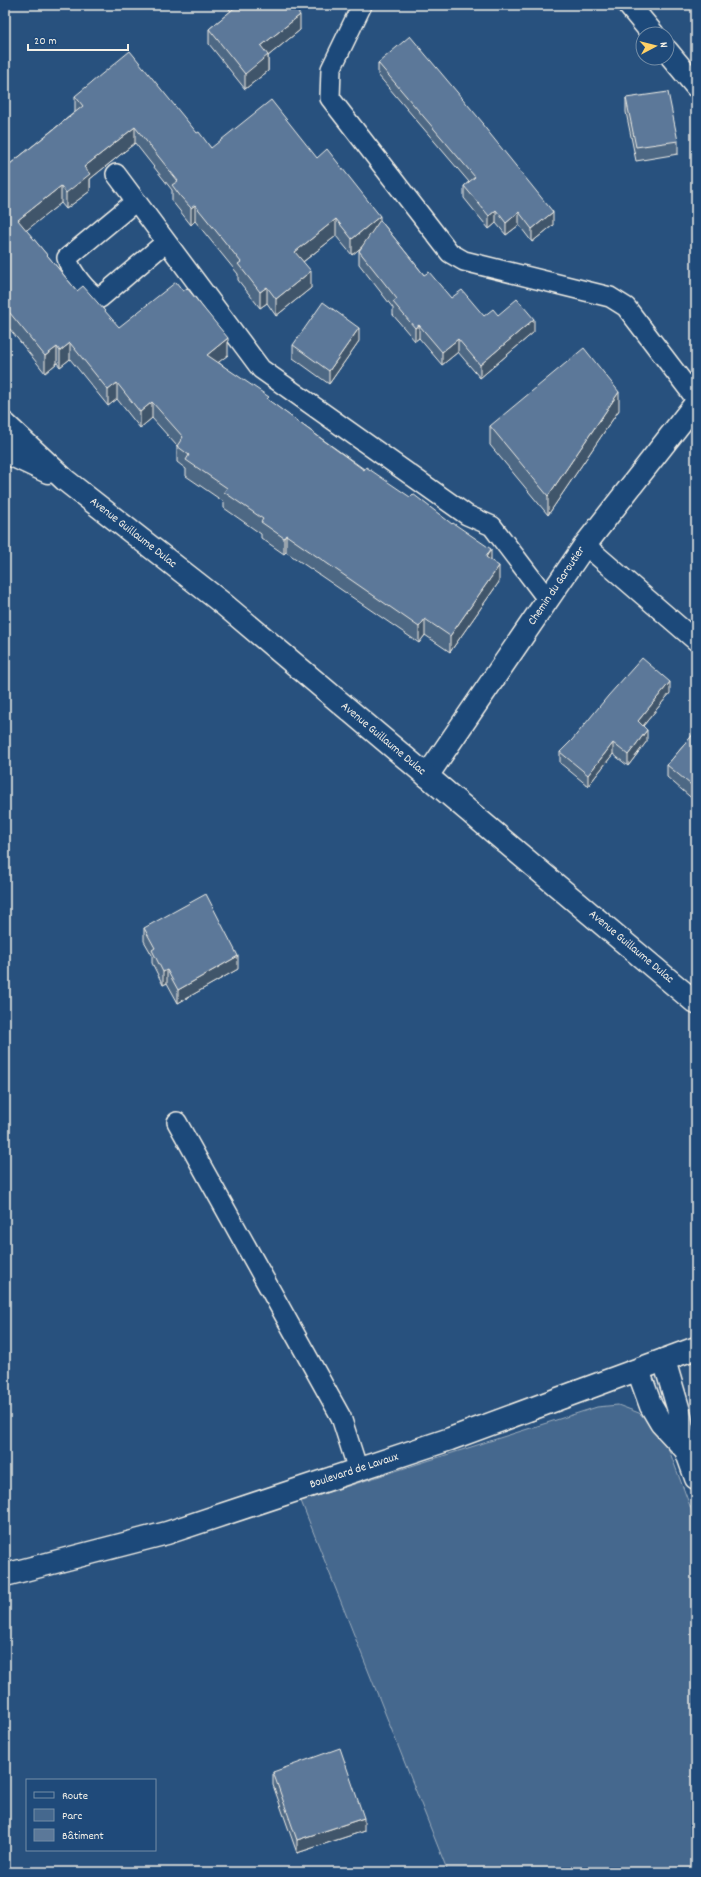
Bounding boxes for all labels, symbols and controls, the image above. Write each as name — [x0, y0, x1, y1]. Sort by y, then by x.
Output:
scale bar — [28, 26, 128, 52]
north arrow — [635, 26, 675, 66]
text: 20 m — [34, 33, 57, 50]
text: N — [655, 41, 671, 49]
street label: Avenue Guillaume Dulac — [86, 494, 180, 573]
street label: Chemin du Garoutier — [524, 543, 590, 629]
street label: Avenue Guillaume Dulac — [337, 698, 429, 780]
street label: Avenue Guillaume Dulac — [585, 906, 677, 988]
street label: Boulevard de Lavaux — [308, 1448, 401, 1493]
legend — [26, 1779, 156, 1851]
text: Route — [62, 1788, 88, 1805]
text: Parc — [62, 1808, 83, 1825]
text: Bâtiment — [62, 1828, 104, 1845]

